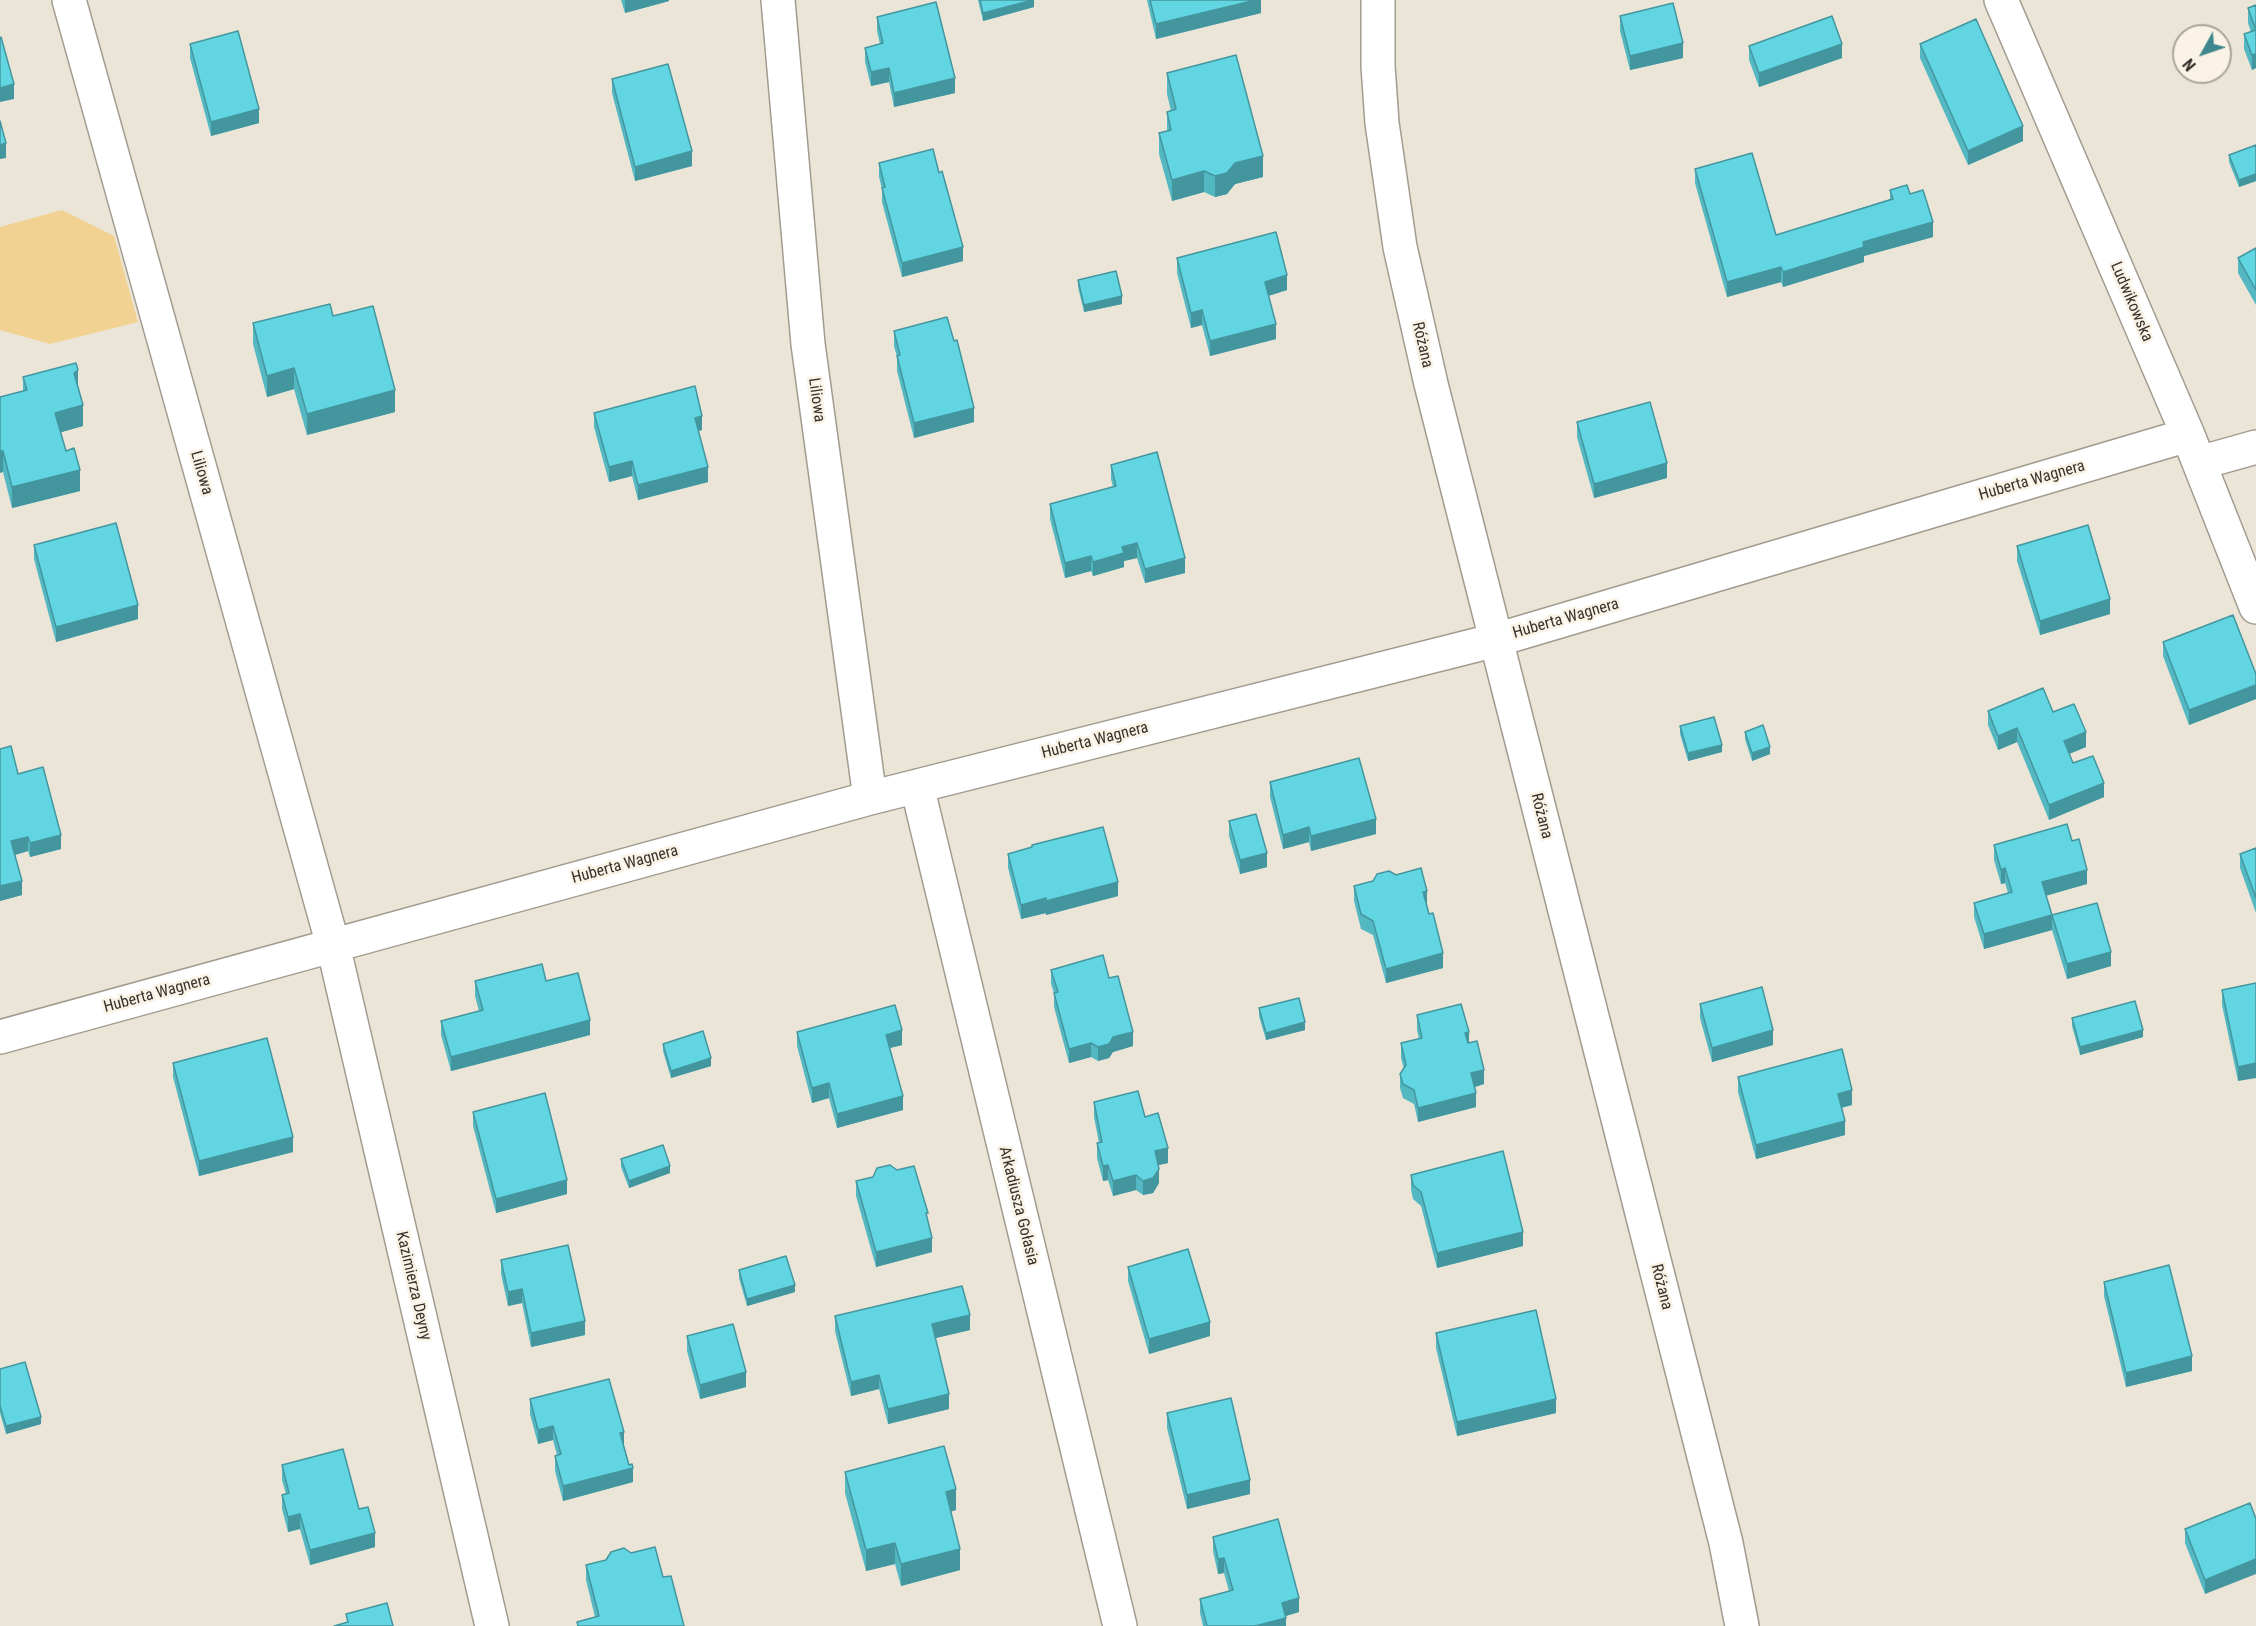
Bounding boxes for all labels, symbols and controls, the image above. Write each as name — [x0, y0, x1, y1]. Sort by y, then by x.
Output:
north arrow — [2172, 24, 2232, 84]
text: N — [2179, 55, 2200, 74]
street label: Ludwikowska — [2106, 259, 2156, 345]
street label: Różana — [1407, 320, 1437, 370]
street label: Liliowa — [803, 377, 829, 423]
street label: Liliowa — [186, 449, 216, 497]
street label: Huberta Wagnera — [1977, 457, 2087, 505]
street label: Huberta Wagnera — [1511, 595, 1621, 643]
street label: Huberta Wagnera — [1040, 718, 1150, 764]
street label: Różana — [1526, 791, 1556, 841]
street label: Huberta Wagnera — [570, 842, 680, 888]
street label: Huberta Wagnera — [102, 971, 212, 1017]
street label: Arkadiusza Gołasia — [994, 1145, 1042, 1267]
street label: Kazimierza Deyny — [391, 1230, 435, 1342]
street label: Różana — [1646, 1262, 1676, 1312]

